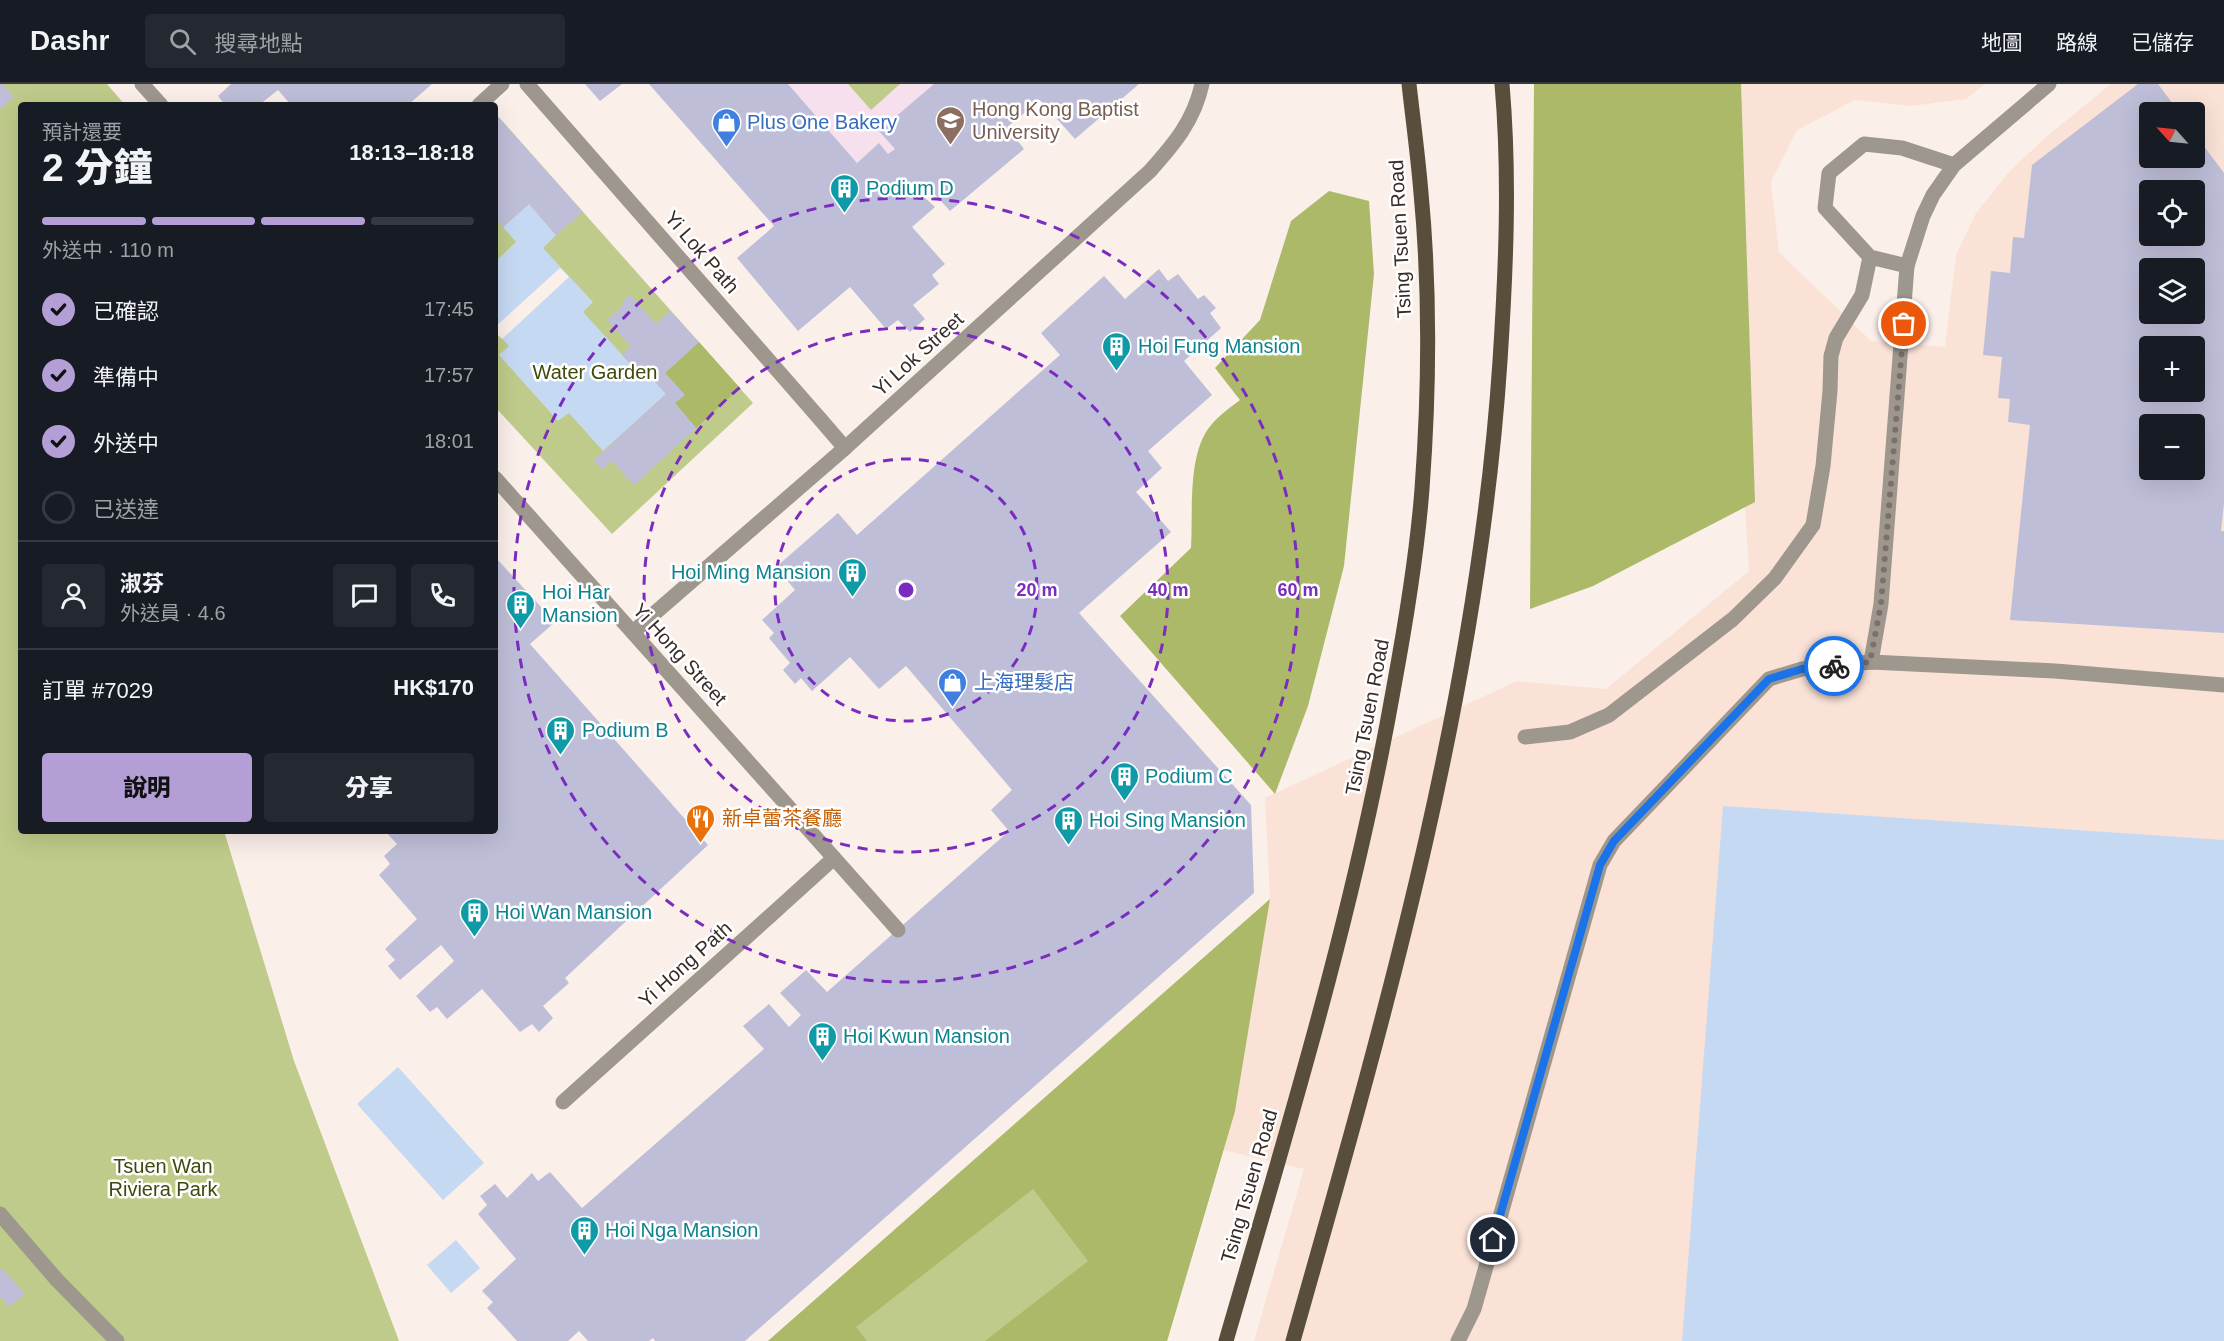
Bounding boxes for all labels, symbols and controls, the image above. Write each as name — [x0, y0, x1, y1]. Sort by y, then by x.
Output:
search box — [145, 14, 565, 68]
text: Dashr — [30, 25, 109, 56]
icon: search — [166, 25, 199, 58]
text: 搜尋地點 — [214, 31, 302, 56]
text: 地圖 — [1981, 31, 2023, 54]
text: 路線 — [2056, 31, 2098, 54]
text: 已儲存 — [2131, 31, 2194, 54]
place label: Hong Kong Baptist University — [972, 98, 1139, 143]
north arrow — [2139, 102, 2205, 168]
map controls — [2139, 102, 2205, 480]
school or university icon: Hong Kong Baptist University — [935, 104, 967, 146]
shop icon: Plus One Bakery — [710, 106, 742, 148]
place label: Plus One Bakery — [747, 111, 897, 133]
text: 預計還要 — [42, 121, 122, 143]
text: 18:13–18:18 — [349, 140, 474, 165]
text: 2 分鐘 — [42, 146, 153, 189]
street label: Tsing Tsuen Road — [1385, 159, 1415, 319]
building icon: Podium D — [829, 172, 861, 214]
place label: Podium D — [866, 177, 954, 199]
button: locate — [2139, 180, 2205, 246]
street label: Yi Lok Path — [660, 206, 744, 298]
text: 外送中 · 110 m — [42, 239, 174, 261]
button: layers — [2139, 258, 2205, 324]
icon: check — [42, 293, 75, 326]
text: 17:45 — [424, 298, 474, 320]
pin — [1878, 298, 1929, 349]
text: 已確認 — [93, 299, 159, 324]
street label: Yi Lok Street — [868, 307, 968, 400]
icon: bag — [1887, 307, 1920, 340]
building icon: Hoi Fung Mansion — [1101, 330, 1133, 372]
place label: Hoi Fung Mansion — [1138, 335, 1300, 357]
button: + — [2139, 336, 2205, 402]
icon: check — [42, 359, 75, 392]
park label: Water Garden — [533, 361, 657, 383]
text: 17:57 — [424, 364, 474, 386]
text: 準備中 — [93, 365, 159, 390]
button: − — [2139, 414, 2205, 480]
icon: check — [42, 425, 75, 458]
text: 18:01 — [424, 430, 474, 452]
text: 外送中 — [93, 431, 159, 456]
text: 已送達 — [93, 497, 159, 522]
building icon: Hoi Ming Mansion — [836, 556, 868, 598]
place label: Hoi Ming Mansion — [671, 561, 831, 583]
button: person — [42, 564, 105, 627]
button: chat — [333, 564, 396, 627]
button: phone — [411, 564, 474, 627]
text: 淑芬 — [120, 571, 164, 596]
centre of rings — [896, 580, 916, 600]
text: 20 m — [1016, 580, 1058, 600]
text: 40 m — [1147, 580, 1189, 600]
text: 60 m — [1277, 580, 1319, 600]
place label: Hoi Har Mansion — [542, 581, 618, 626]
building icon: Hoi Har Mansion — [505, 588, 537, 630]
street label: Yi Hong Street — [629, 599, 732, 710]
text: 外送員 · 4.6 — [120, 602, 226, 624]
courier — [1804, 636, 1864, 696]
street label: Tsing Tsuen Road — [1341, 637, 1393, 797]
icon: bike — [1818, 650, 1851, 683]
shop icon: 上海理髮店 — [937, 666, 969, 708]
place label: 上海理髮店 — [974, 671, 1074, 693]
text: HK$170 — [393, 675, 474, 700]
text: 訂單 #7029 — [42, 678, 153, 703]
building icon: Podium B — [545, 714, 577, 756]
place label: Podium B — [582, 719, 669, 741]
button: 說明 — [42, 753, 252, 822]
button: 分享 — [264, 753, 474, 822]
building icon: Podium C — [1108, 760, 1140, 802]
place label: Podium C — [1145, 765, 1233, 787]
restaurant icon: 新卓蕾茶餐廳 — [685, 802, 717, 844]
building icon: Hoi Sing Mansion — [1052, 804, 1084, 846]
place label: 新卓蕾茶餐廳 — [722, 807, 842, 829]
place label: Hoi Sing Mansion — [1089, 809, 1246, 831]
building icon: Hoi Wan Mansion — [458, 896, 490, 938]
place label: Hoi Wan Mansion — [495, 901, 652, 923]
street label: Yi Hong Path — [634, 917, 736, 1011]
building icon: Hoi Kwun Mansion — [806, 1020, 838, 1062]
place label: Hoi Kwun Mansion — [843, 1025, 1010, 1047]
street label: Tsing Tsuen Road — [1217, 1107, 1281, 1265]
park label: Tsuen Wan Riviera Park — [109, 1155, 218, 1200]
building icon: Hoi Nga Mansion — [568, 1214, 600, 1256]
pin — [1467, 1214, 1518, 1265]
place label: Hoi Nga Mansion — [605, 1219, 758, 1241]
icon: home — [1476, 1223, 1509, 1256]

